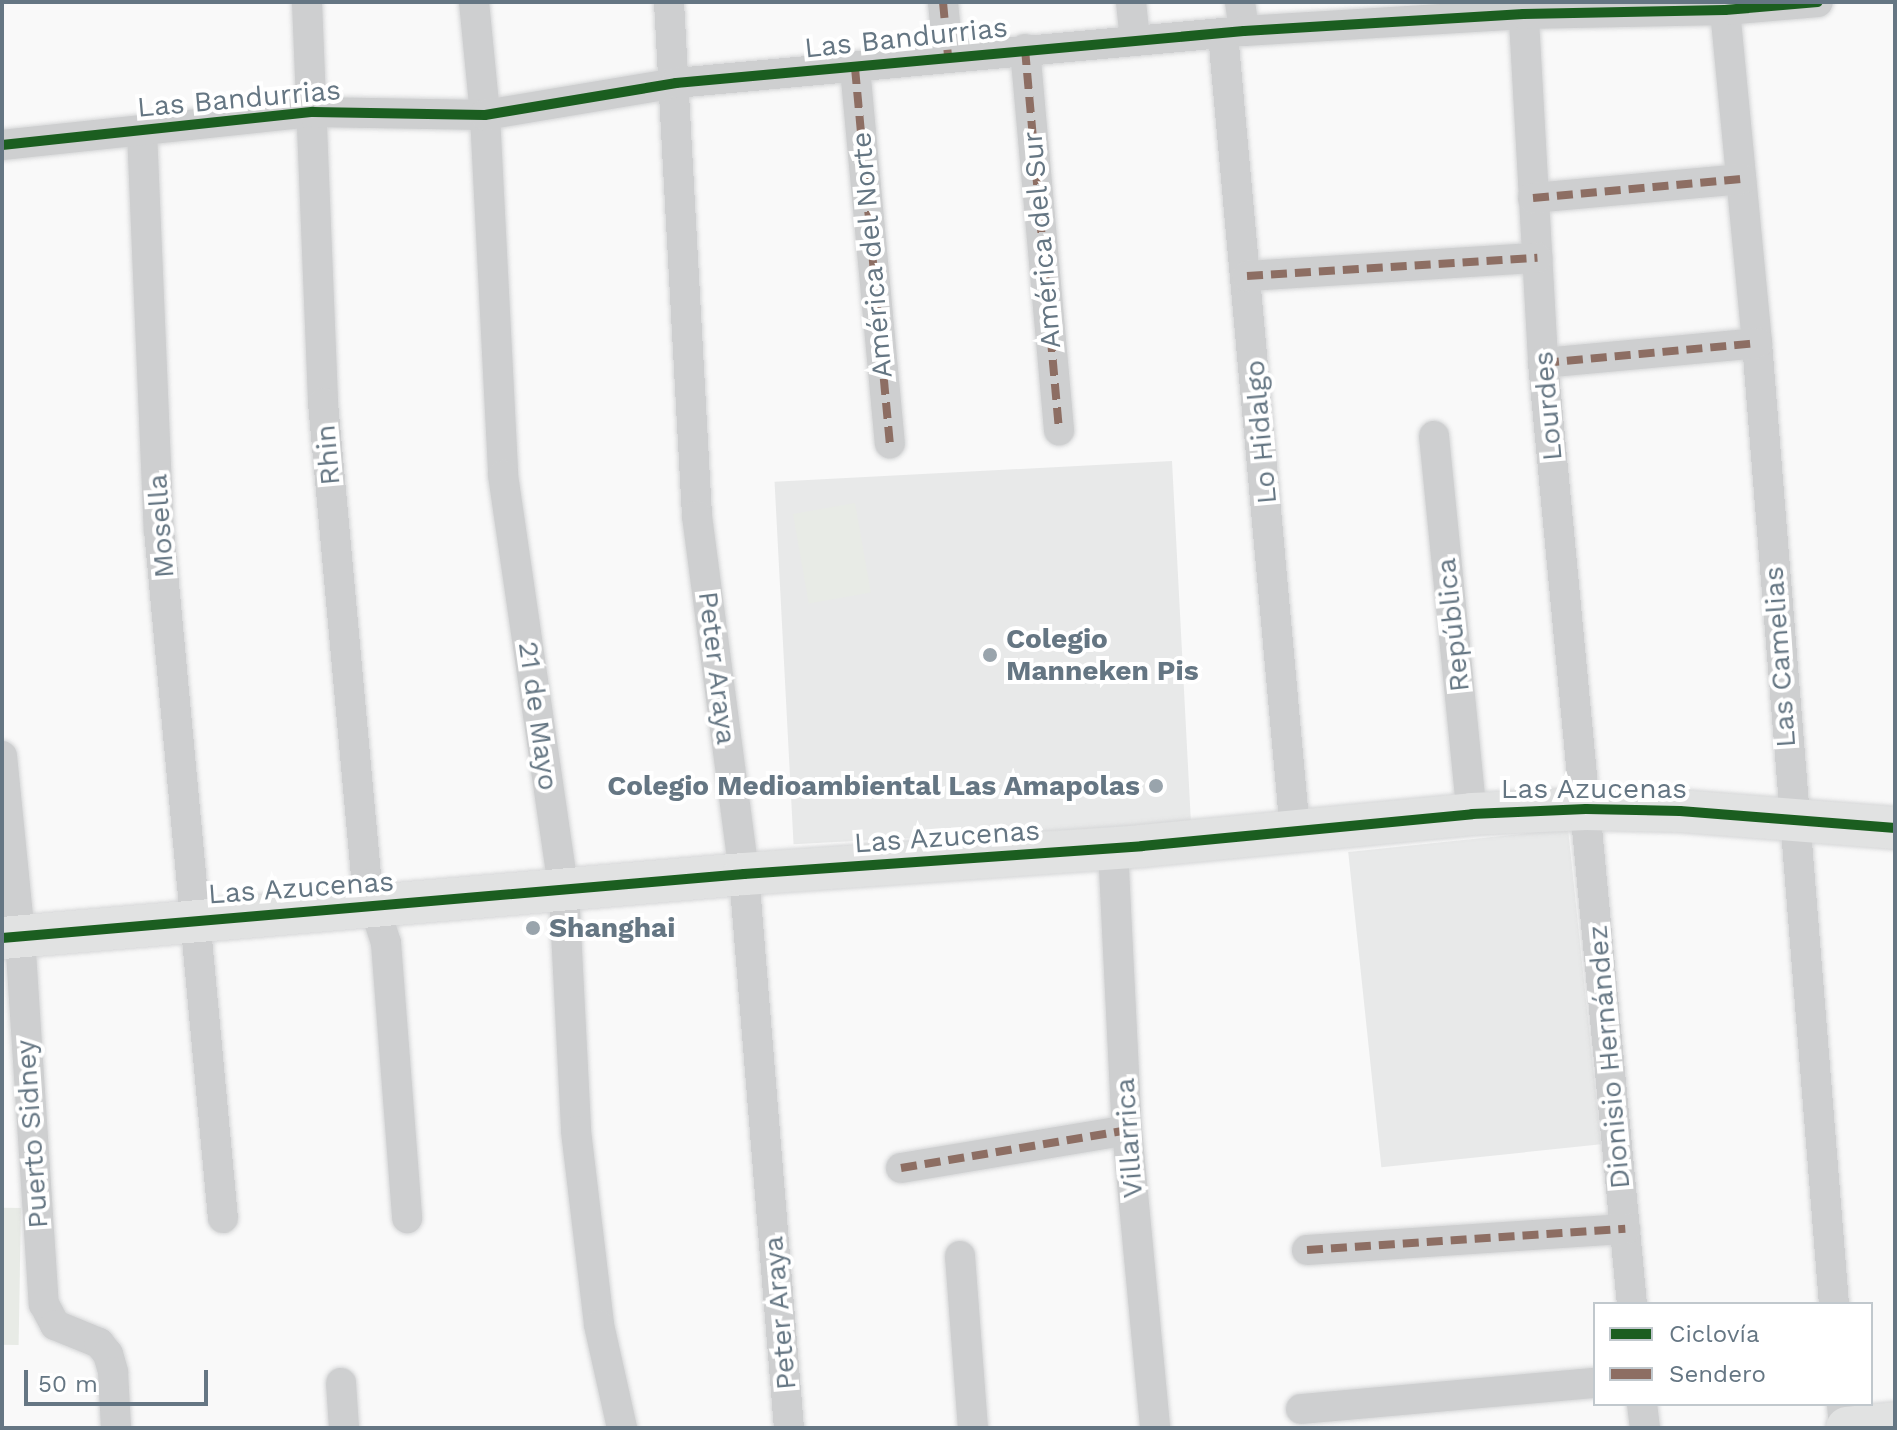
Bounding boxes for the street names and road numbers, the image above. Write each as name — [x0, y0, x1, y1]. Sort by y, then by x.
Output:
street label: Las Bandurrias — [803, 11, 1009, 65]
street label: Las Bandurrias — [136, 73, 342, 125]
street label: América del Sur — [1016, 129, 1068, 351]
street label: América del Norte — [844, 130, 900, 380]
street label: Lourdes — [1526, 350, 1570, 462]
street label: Lo Hidalgo — [1238, 359, 1284, 505]
street label: Rhin — [309, 423, 347, 487]
street label: Mosella — [141, 473, 181, 579]
street label: República — [1429, 556, 1477, 694]
street label: Las Camelias — [1757, 565, 1803, 749]
street label: Peter Araya — [691, 589, 743, 747]
street label: 21 de Mayo — [511, 639, 565, 793]
street label: Las Azucenas — [1500, 772, 1688, 806]
street label: Las Azucenas — [852, 814, 1042, 860]
street label: Las Azucenas — [206, 865, 396, 911]
street label: Dionisio Hernández — [1581, 924, 1637, 1190]
street label: Puerto Sidney — [9, 1038, 55, 1230]
street label: Villarrica — [1108, 1077, 1150, 1199]
street label: Peter Araya — [756, 1234, 804, 1392]

